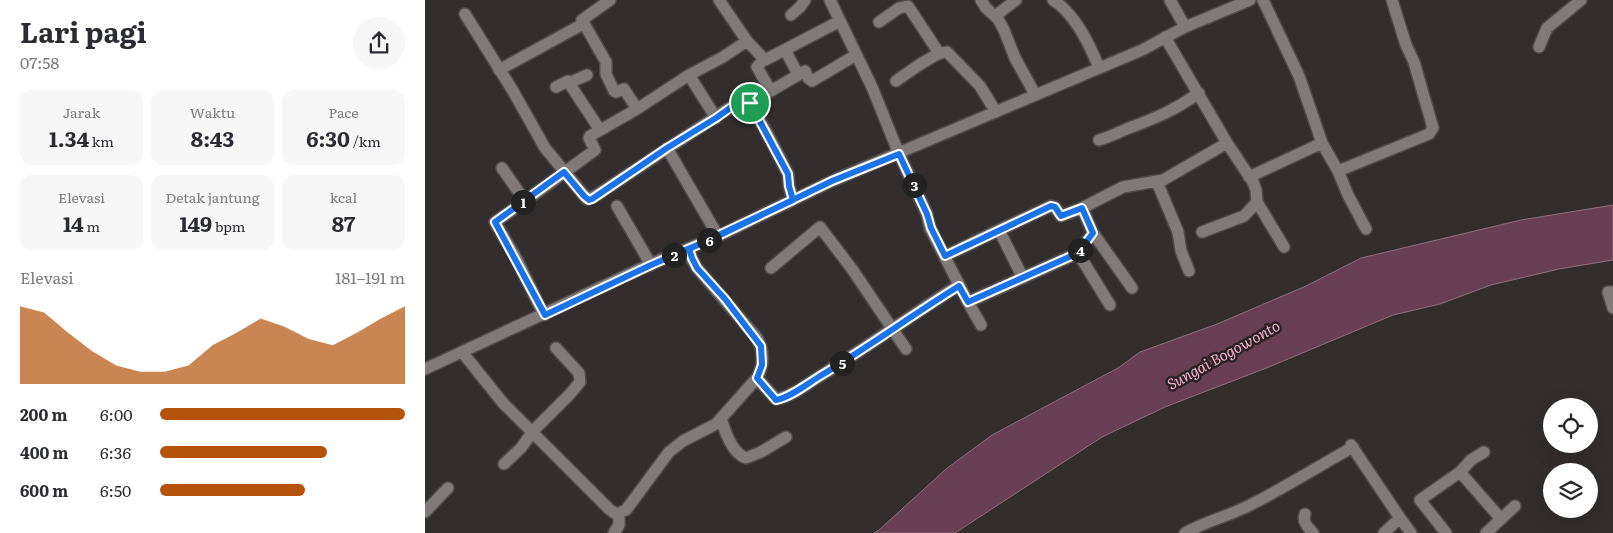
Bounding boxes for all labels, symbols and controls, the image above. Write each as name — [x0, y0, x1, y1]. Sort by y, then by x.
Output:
text: Lari pagi — [20, 10, 147, 52]
button: share — [353, 17, 405, 69]
text: 07:58 — [20, 50, 59, 74]
pin — [729, 82, 771, 124]
icon: arrive — [736, 89, 764, 117]
text: Jarak — [63, 102, 100, 122]
text: Waktu — [190, 102, 235, 122]
text: Pace — [328, 102, 359, 122]
text: 1.34 — [49, 122, 89, 153]
text: 8:43 — [191, 122, 234, 153]
text: 6:30 — [306, 122, 350, 153]
text: km — [89, 131, 114, 151]
text: /km — [350, 131, 381, 151]
pin: 3 — [901, 172, 927, 198]
text: 3 — [911, 175, 918, 195]
text: Elevasi — [58, 187, 105, 207]
text: Detak jantung — [166, 187, 260, 207]
text: kcal — [330, 187, 357, 207]
pin: 1 — [511, 190, 535, 214]
text: 1 — [521, 192, 526, 212]
text: 14 — [63, 207, 84, 238]
text: 149 — [180, 207, 212, 238]
text: 87 — [332, 207, 355, 238]
text: m — [84, 216, 100, 236]
text: bpm — [212, 216, 245, 236]
pin: 6 — [697, 228, 721, 252]
text: 6 — [705, 230, 714, 250]
pin: 4 — [1067, 238, 1093, 262]
text: 4 — [1076, 240, 1085, 260]
pin: 2 — [661, 242, 687, 268]
text: 2 — [671, 245, 678, 265]
text: Elevasi — [20, 265, 74, 289]
text: 181–191 m — [335, 265, 405, 289]
water label: Sungai Bogowonto — [1162, 313, 1284, 395]
pin: 5 — [829, 350, 855, 376]
text: 5 — [839, 353, 846, 373]
map controls — [1543, 398, 1598, 518]
button: locate — [1543, 398, 1598, 453]
text: 200 m — [20, 402, 67, 426]
text: 6:00 — [100, 402, 132, 426]
text: 400 m — [20, 440, 69, 464]
text: 6:36 — [100, 440, 131, 464]
button: layers — [1543, 463, 1598, 518]
text: 600 m — [20, 478, 68, 502]
text: 6:50 — [100, 478, 131, 502]

